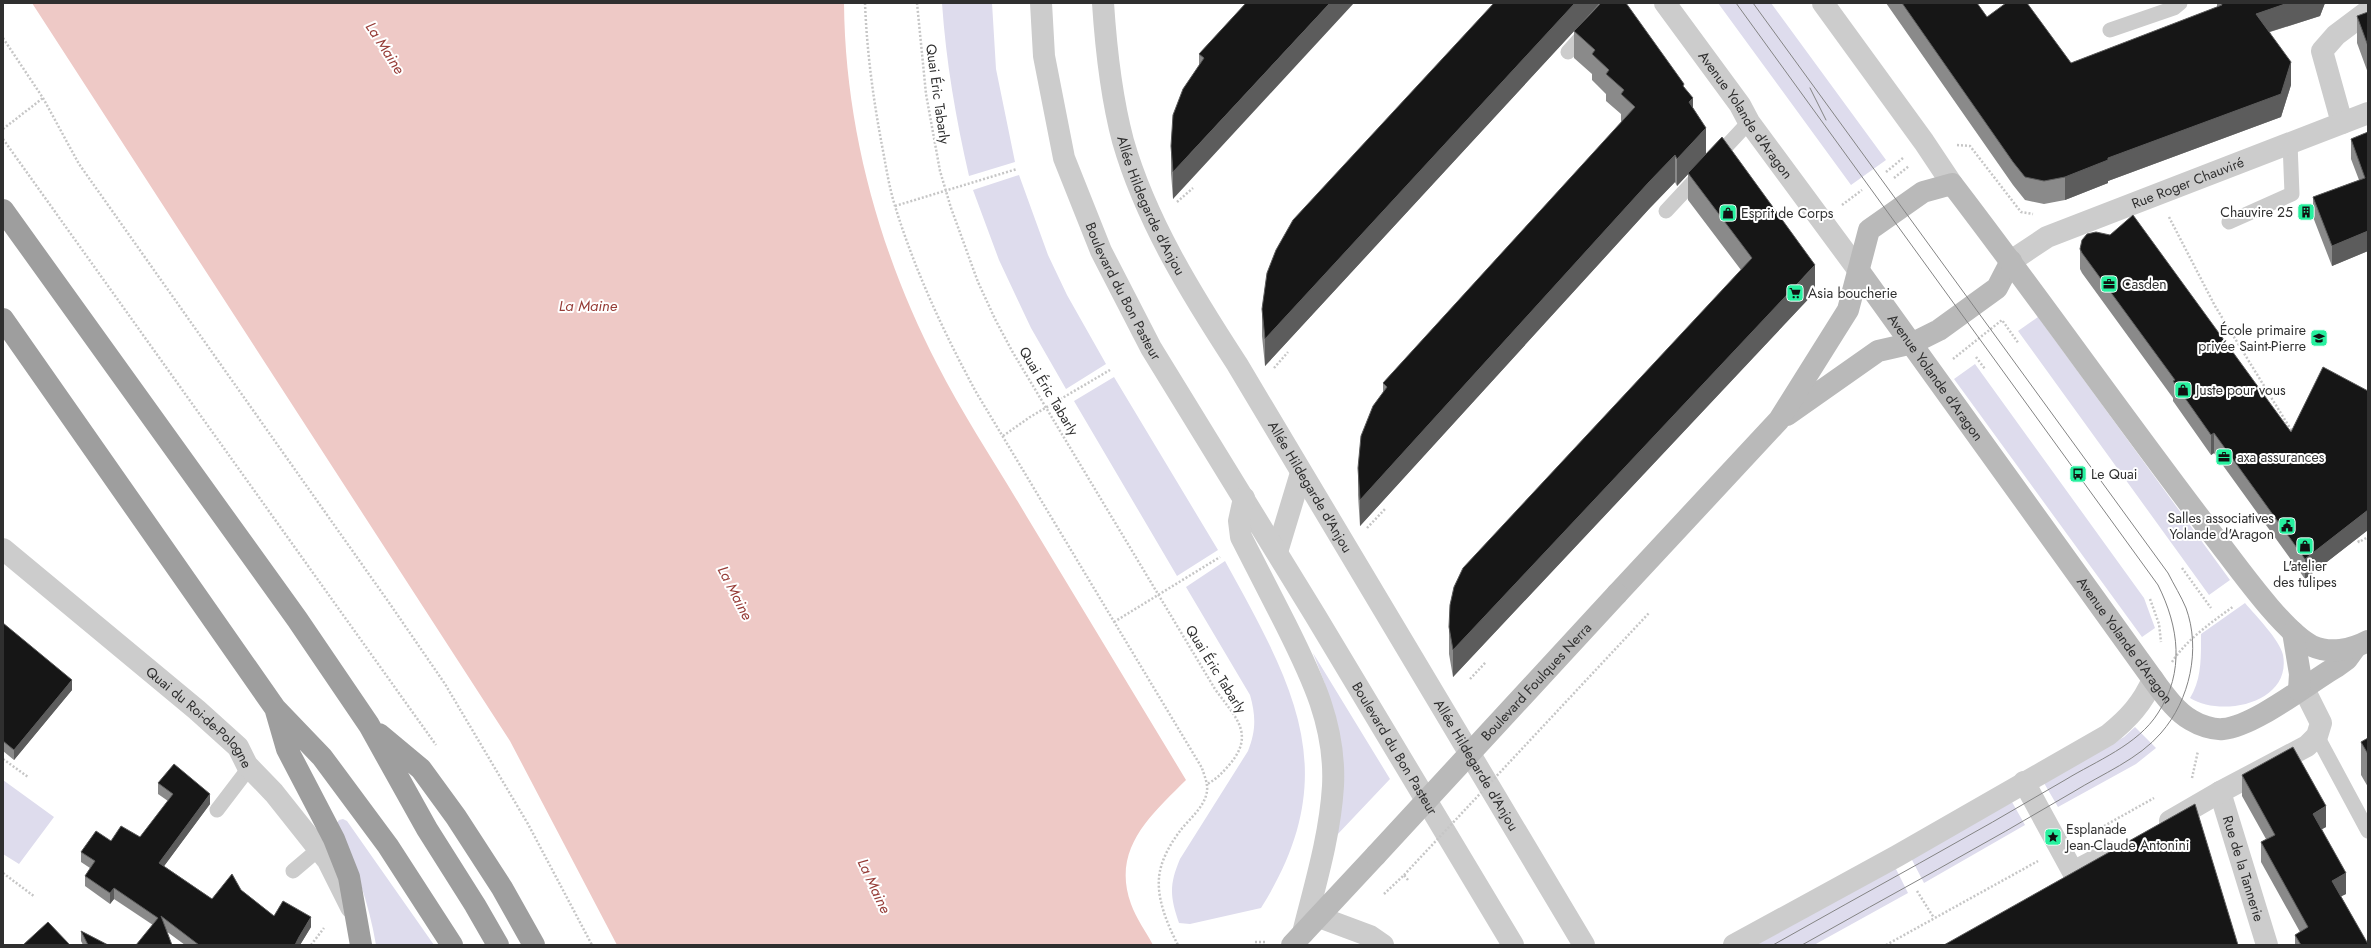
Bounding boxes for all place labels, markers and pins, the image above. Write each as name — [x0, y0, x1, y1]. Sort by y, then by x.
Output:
place label: Chauvire 25 — [2220, 202, 2293, 222]
building icon: Chauvire 25 — [2296, 202, 2316, 222]
shop icon: Esprit de Corps — [1718, 203, 1738, 223]
place label: Esprit de Corps — [1741, 203, 1834, 223]
office icon: Casden — [2099, 274, 2119, 294]
place label: Casden — [2122, 274, 2167, 294]
supermarket icon: Asia boucherie — [1785, 283, 1805, 303]
place label: Asia boucherie — [1808, 283, 1897, 303]
place label: École primaire privée Saint-Pierre — [2198, 320, 2306, 356]
school or university icon: École primaire privée Saint-Pierre — [2309, 328, 2329, 348]
shop icon: Juste pour vous — [2173, 380, 2193, 400]
place label: Juste pour vous — [2194, 380, 2286, 400]
office icon: axa assurances — [2214, 447, 2234, 467]
place label: axa assurances — [2237, 447, 2325, 467]
bus stop icon: Le Quai — [2068, 464, 2088, 484]
place label: Le Quai — [2091, 464, 2138, 484]
place label: Salles associatives Yolande d'Aragon — [2168, 508, 2274, 544]
public building icon: Salles associatives Yolande d'Aragon — [2277, 516, 2297, 536]
shop icon: L'atelier des tulipes — [2295, 536, 2315, 556]
place label: L'atelier des tulipes — [2273, 556, 2337, 592]
place label: Esplanade Jean-Claude Antonini — [2064, 819, 2189, 855]
place icon: Esplanade Jean-Claude Antonini — [2043, 827, 2063, 847]

